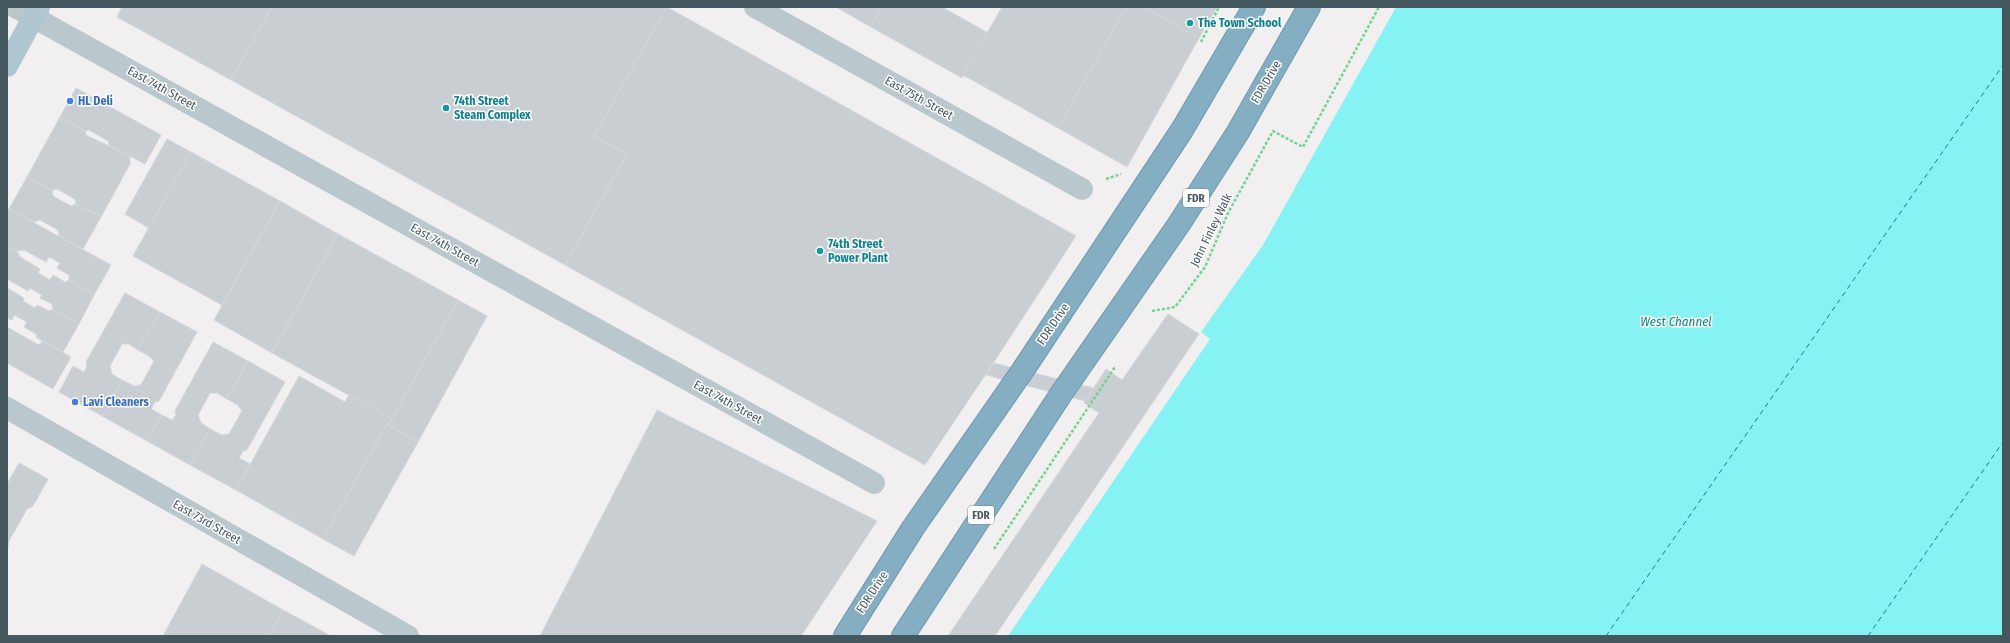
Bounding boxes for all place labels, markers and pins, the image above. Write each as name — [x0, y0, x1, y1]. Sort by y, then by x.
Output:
place label: The Town School — [1198, 16, 1282, 30]
marker: The Town School — [1185, 18, 1195, 28]
place label: HL Deli — [78, 94, 113, 108]
place label: 74th Street Steam Complex — [454, 94, 531, 122]
marker: HL Deli — [65, 96, 75, 106]
marker: 74th Street Steam Complex — [441, 103, 451, 113]
place label: 74th Street Power Plant — [828, 237, 889, 265]
marker: 74th Street Power Plant — [815, 246, 825, 256]
place label: Lavi Cleaners — [83, 395, 150, 409]
marker: Lavi Cleaners — [70, 397, 80, 407]

